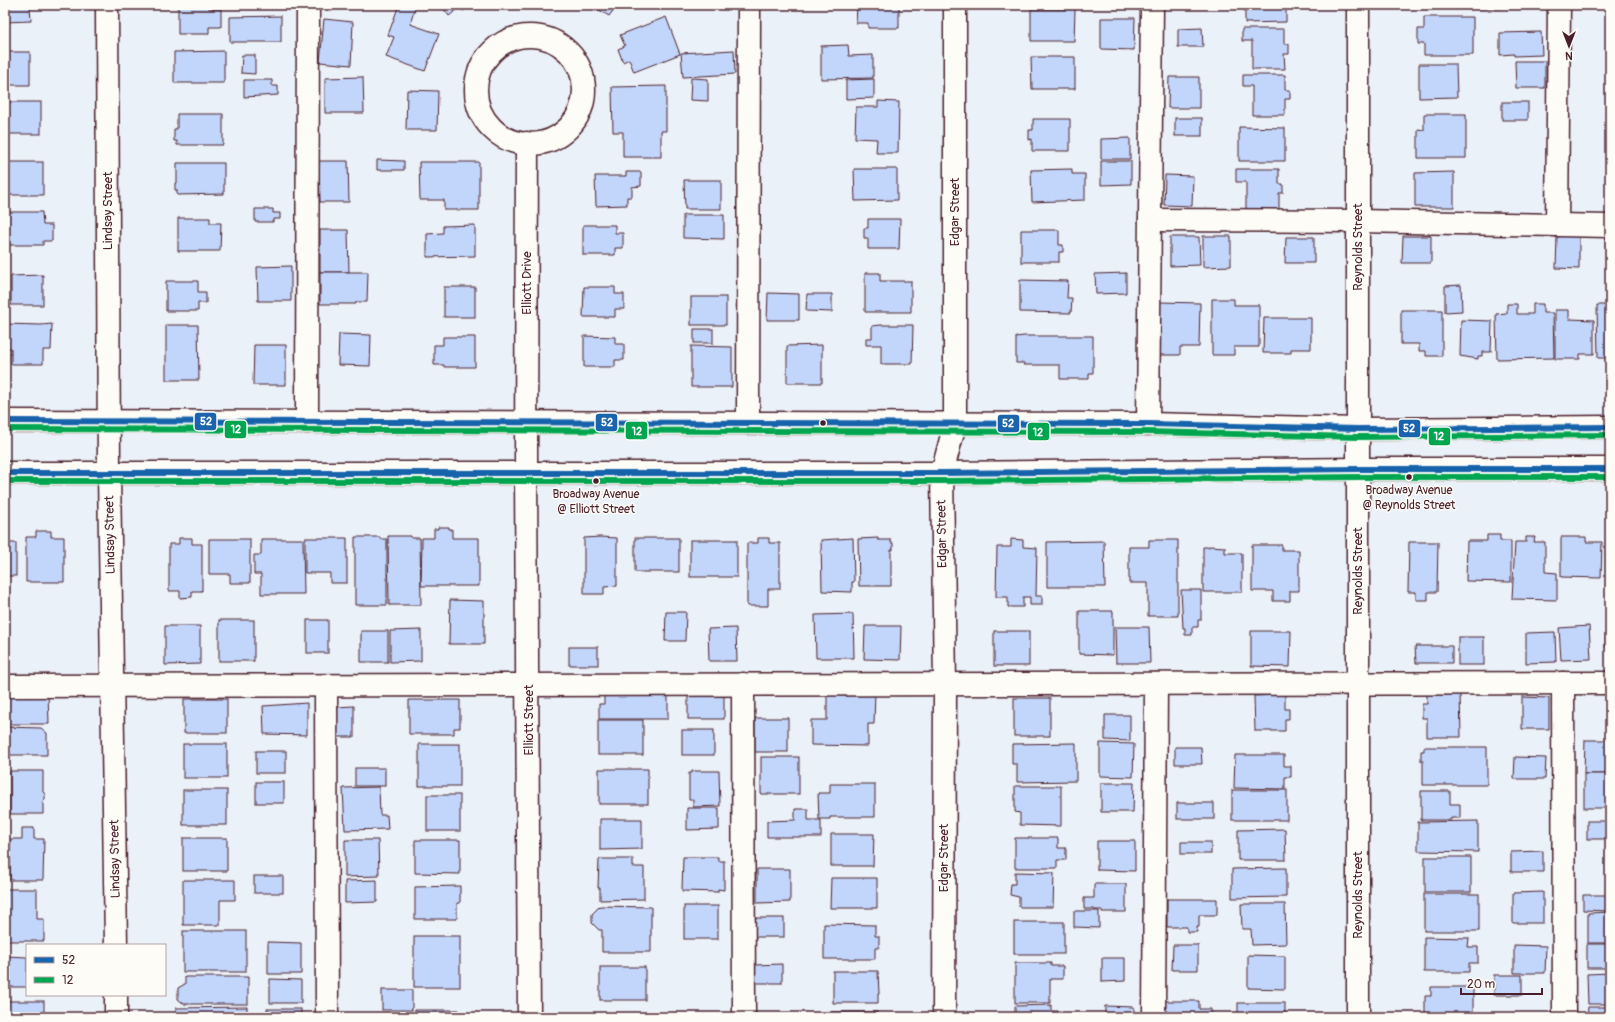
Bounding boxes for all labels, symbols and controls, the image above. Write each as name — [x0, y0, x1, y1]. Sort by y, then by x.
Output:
north arrow — [1549, 26, 1589, 66]
text: N — [1565, 49, 1573, 62]
street label: Lindsay Street — [100, 171, 116, 250]
street label: Edgar Street — [947, 177, 963, 246]
street label: Reynolds Street — [1350, 203, 1366, 291]
street label: Elliott Drive — [519, 251, 535, 315]
line badge: 52 — [194, 412, 217, 431]
line badge: 52 — [595, 413, 618, 432]
line badge: 52 — [997, 414, 1020, 433]
text: 52 — [200, 415, 212, 428]
text: 52 — [601, 416, 613, 429]
text: 52 — [1002, 417, 1014, 430]
unlabelled marker — [818, 418, 828, 428]
line badge: 52 — [1398, 419, 1421, 438]
line badge: 12 — [224, 420, 247, 439]
line badge: 12 — [625, 421, 648, 440]
line badge: 12 — [1027, 422, 1050, 441]
text: 52 — [1403, 422, 1415, 435]
text: 12 — [231, 423, 241, 436]
text: 12 — [632, 425, 642, 438]
text: 12 — [1033, 426, 1043, 439]
line badge: 12 — [1428, 427, 1451, 446]
text: 12 — [1434, 430, 1444, 443]
marker: Broadway Avenue @ Reynolds Street — [1404, 472, 1414, 482]
marker: Broadway Avenue @ Elliott Street — [591, 476, 601, 486]
place label: Broadway Avenue @ Reynolds Street — [1363, 483, 1456, 513]
place label: Broadway Avenue @ Elliott Street — [552, 487, 640, 517]
street label: Lindsay Street — [101, 495, 119, 575]
street label: Edgar Street — [933, 499, 951, 568]
street label: Reynolds Street — [1350, 527, 1366, 615]
street label: Elliott Street — [521, 684, 537, 755]
street label: Lindsay Street — [106, 819, 124, 899]
street label: Edgar Street — [936, 823, 952, 892]
street label: Reynolds Street — [1350, 851, 1366, 939]
legend — [26, 944, 166, 996]
text: 52 — [62, 953, 76, 968]
scale bar — [1461, 970, 1542, 996]
text: 12 — [62, 973, 74, 988]
text: 20 m — [1467, 977, 1496, 992]

